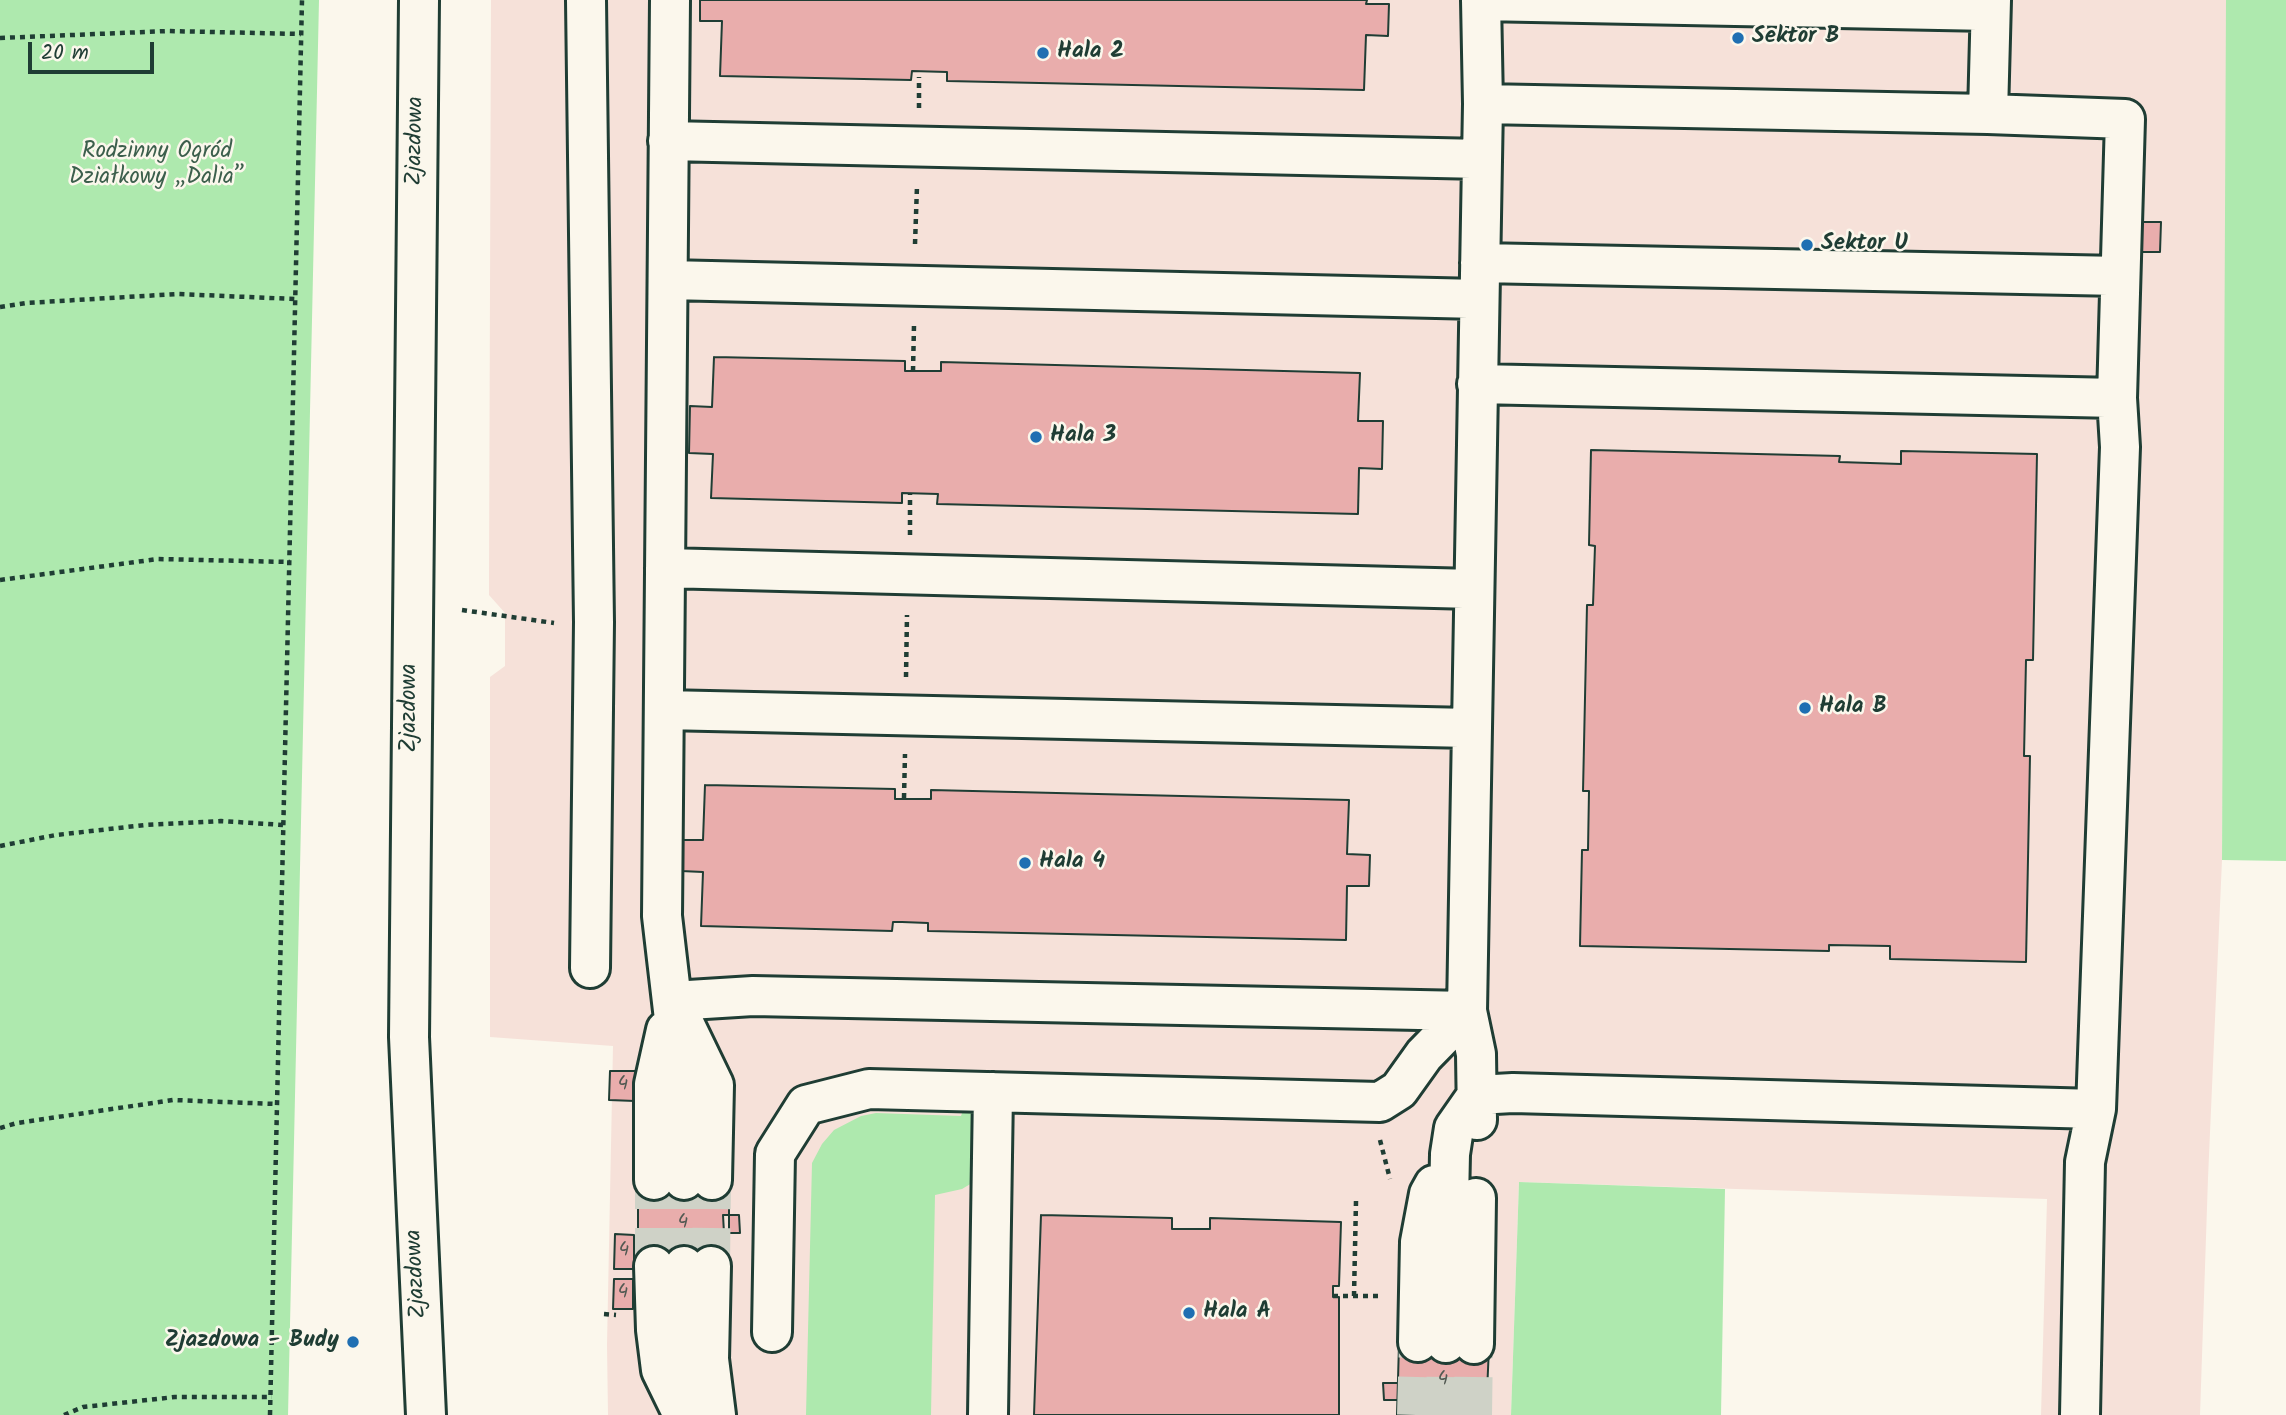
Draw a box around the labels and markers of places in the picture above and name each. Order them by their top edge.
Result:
place label: Sektor B [1752,24,1840,52]
marker: Sektor B [1730,30,1746,46]
place label: Hala 2 [1057,39,1124,67]
marker: Hala 2 [1035,45,1051,61]
place label: Sektor U [1821,231,1908,259]
marker: Sektor U [1799,237,1815,253]
place label: Hala 3 [1050,423,1116,451]
marker: Hala 3 [1028,429,1044,445]
place label: Hala B [1819,694,1887,722]
marker: Hala B [1797,700,1813,716]
place label: Hala 4 [1039,849,1105,877]
marker: Hala 4 [1017,855,1033,871]
place label: Hala A [1203,1299,1271,1327]
marker: Hala A [1181,1305,1197,1321]
place label: Zjazdowa - Budy [165,1328,339,1356]
marker: Zjazdowa - Budy [345,1334,361,1350]

